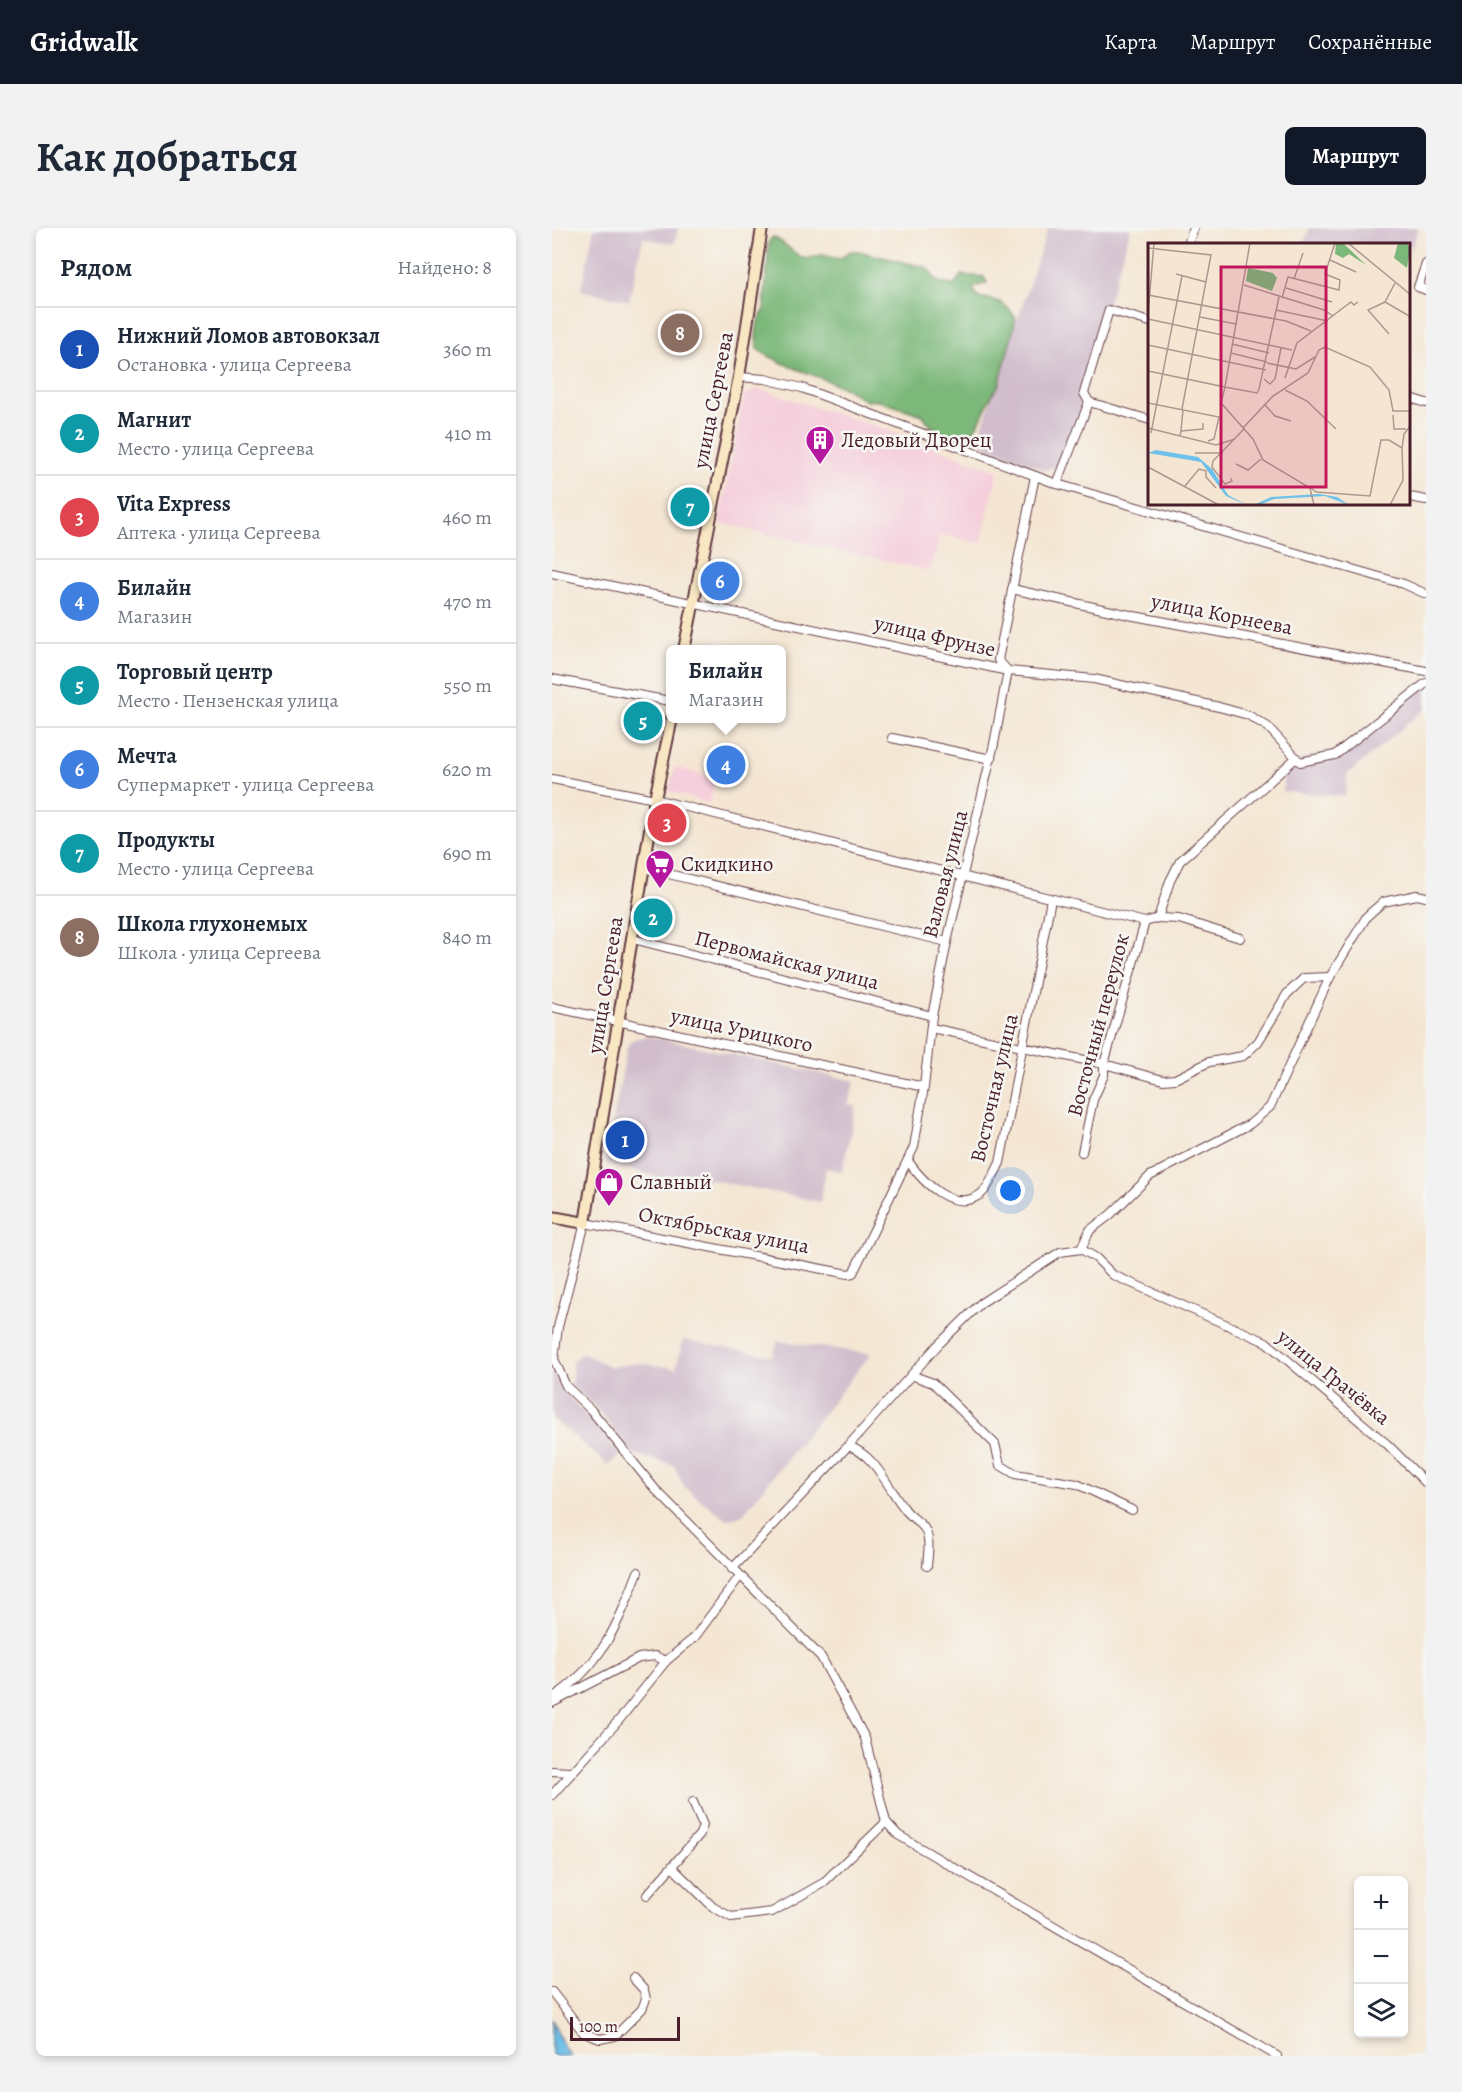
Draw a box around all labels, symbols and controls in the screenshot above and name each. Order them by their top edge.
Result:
text: Gridwalk [30,23,138,61]
text: Карта [1104,28,1157,56]
text: Маршрут [1190,28,1275,56]
text: Сохранённые [1308,28,1432,56]
button: Маршрут [1285,127,1426,185]
text: Как добраться [36,128,298,185]
inset map [1148,243,1411,506]
text: Рядом [60,250,132,285]
text: Найдено: 8 [397,254,492,281]
pin: 8 [660,310,700,356]
text: Нижний Ломов автовокзал [117,321,380,351]
street label: улица Сергеева [686,329,740,472]
text: 1 [76,336,83,363]
text: 360 m [443,336,492,363]
text: Остановка · улица Сергеева [117,351,352,378]
text: Магнит [117,405,191,435]
text: 2 [75,420,84,447]
text: 410 m [445,420,492,447]
building icon: Ледовый Дворец [804,424,836,466]
place label: Ледовый Дворец [841,426,992,454]
text: Место · улица Сергеева [117,435,314,462]
pin: 7 [670,484,710,530]
text: Vita Express [117,489,231,519]
text: 3 [75,504,84,531]
text: 460 m [442,504,492,531]
text: Аптека · улица Сергеева [117,519,321,546]
pin: 6 [700,558,740,604]
text: Билайн [117,573,192,603]
street label: улица Корнеева [1148,586,1295,641]
text: 4 [75,588,84,615]
text: 470 m [443,588,492,615]
text: Магазин [117,603,192,630]
street label: улица Фрунзе [871,608,998,664]
popup [666,645,786,723]
text: Билайн [688,656,763,686]
text: Торговый центр [117,657,273,687]
text: 5 [75,672,84,699]
text: 550 m [444,672,492,699]
text: Магазин [688,686,764,713]
text: Место · Пензенская улица [117,687,339,714]
pin: 5 [624,698,662,744]
text: Мечта [117,741,177,771]
pin: 4 [706,742,746,788]
text: 6 [75,756,84,783]
text: 620 m [442,756,492,783]
text: Супермаркет · улица Сергеева [117,771,374,798]
pin: 3 [648,800,686,846]
street label: Валовая улица [916,807,974,941]
text: Продукты [117,825,215,855]
text: 7 [75,840,84,867]
text: 690 m [442,840,492,867]
supermarket icon: Скидкино [644,848,676,890]
place label: Скидкино [681,850,773,878]
text: Место · улица Сергеева [117,855,314,882]
pin: 2 [634,896,672,940]
text: Школа глухонемых [117,909,308,939]
street label: улица Сергеева [580,914,630,1057]
text: 8 [75,924,84,951]
text: 840 m [442,924,492,951]
street label: Первомайская улица [692,924,882,997]
street label: Восточный переулок [1060,930,1136,1120]
text: Школа · улица Сергеева [117,939,321,966]
street label: улица Урицкого [667,1001,816,1059]
street label: Восточная улица [963,1011,1025,1165]
pin: 1 [606,1118,644,1162]
shop icon: Славный [593,1166,625,1208]
place label: Славный [630,1168,712,1196]
your location [996,1176,1025,1205]
street label: Октябрьская улица [636,1200,812,1260]
street label: улица Грачёвка [1271,1322,1397,1431]
map controls [1354,1876,1408,2038]
button: + [1354,1876,1408,1930]
button: − [1354,1930,1408,1984]
button: layers [1354,1984,1408,2038]
scale bar [570,2014,680,2042]
text: 100 m [579,2016,618,2038]

